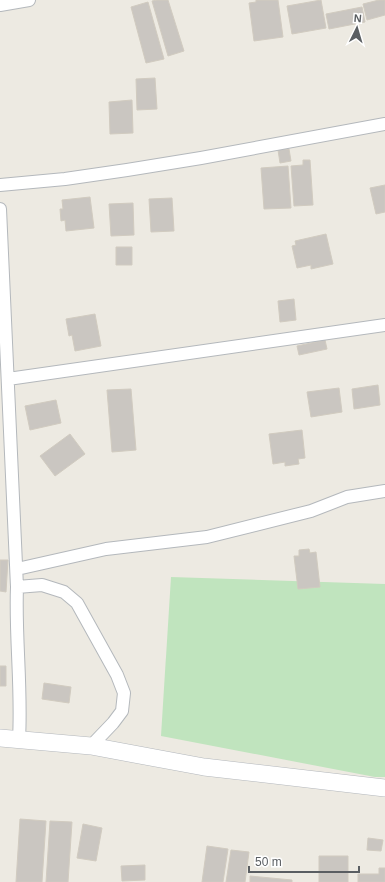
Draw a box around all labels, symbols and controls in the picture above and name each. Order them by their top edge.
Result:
north arrow [337,8,377,48]
text: N [353,12,362,24]
scale bar [249,848,359,874]
text: 50 m [255,855,282,869]

